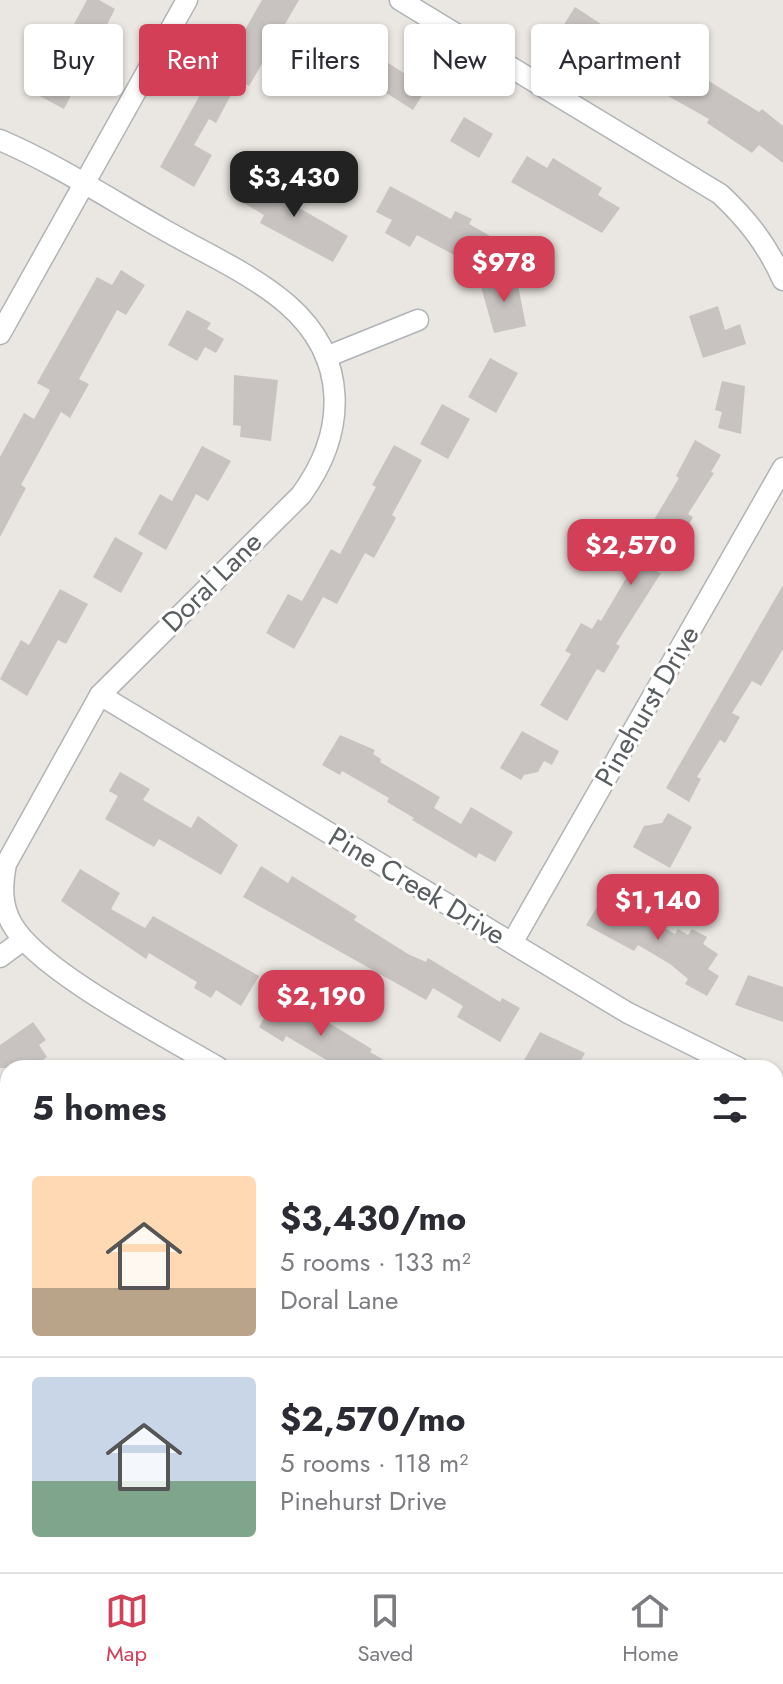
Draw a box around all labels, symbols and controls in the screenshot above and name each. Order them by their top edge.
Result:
chip: Buy [24,24,123,96]
chip: Rent [139,24,246,96]
chip: Filters [262,24,388,96]
chip: New [404,24,515,96]
chip: Apartment [531,24,709,96]
pin: $3,430 [229,151,359,219]
text: $3,430 [248,158,340,196]
pin: $978 [457,236,551,304]
text: $978 [472,243,536,281]
pin: $2,570 [566,519,696,587]
street label: Doral Lane [152,522,272,642]
text: $2,570 [585,526,677,564]
street label: Pinehurst Drive [584,618,710,794]
street label: Pine Creek Drive [321,817,513,955]
pin: $1,140 [593,874,723,942]
text: $1,140 [615,881,701,919]
pin: $2,190 [256,970,386,1038]
text: $2,190 [276,977,366,1015]
text: 5 homes [32,1084,166,1133]
icon: filters [708,1086,752,1130]
text: $3,430/mo [280,1194,466,1243]
icon: home [96,1208,192,1304]
text: 5 rooms · 133 m² [280,1243,471,1281]
text: Doral Lane [280,1281,398,1319]
text: $2,570/mo [280,1395,466,1444]
icon: home [96,1409,192,1505]
text: 5 rooms · 118 m² [280,1444,468,1482]
text: Pinehurst Drive [280,1482,447,1520]
tab: Map [105,1589,149,1669]
tab: Saved [358,1589,413,1669]
tab: Home [622,1589,678,1669]

